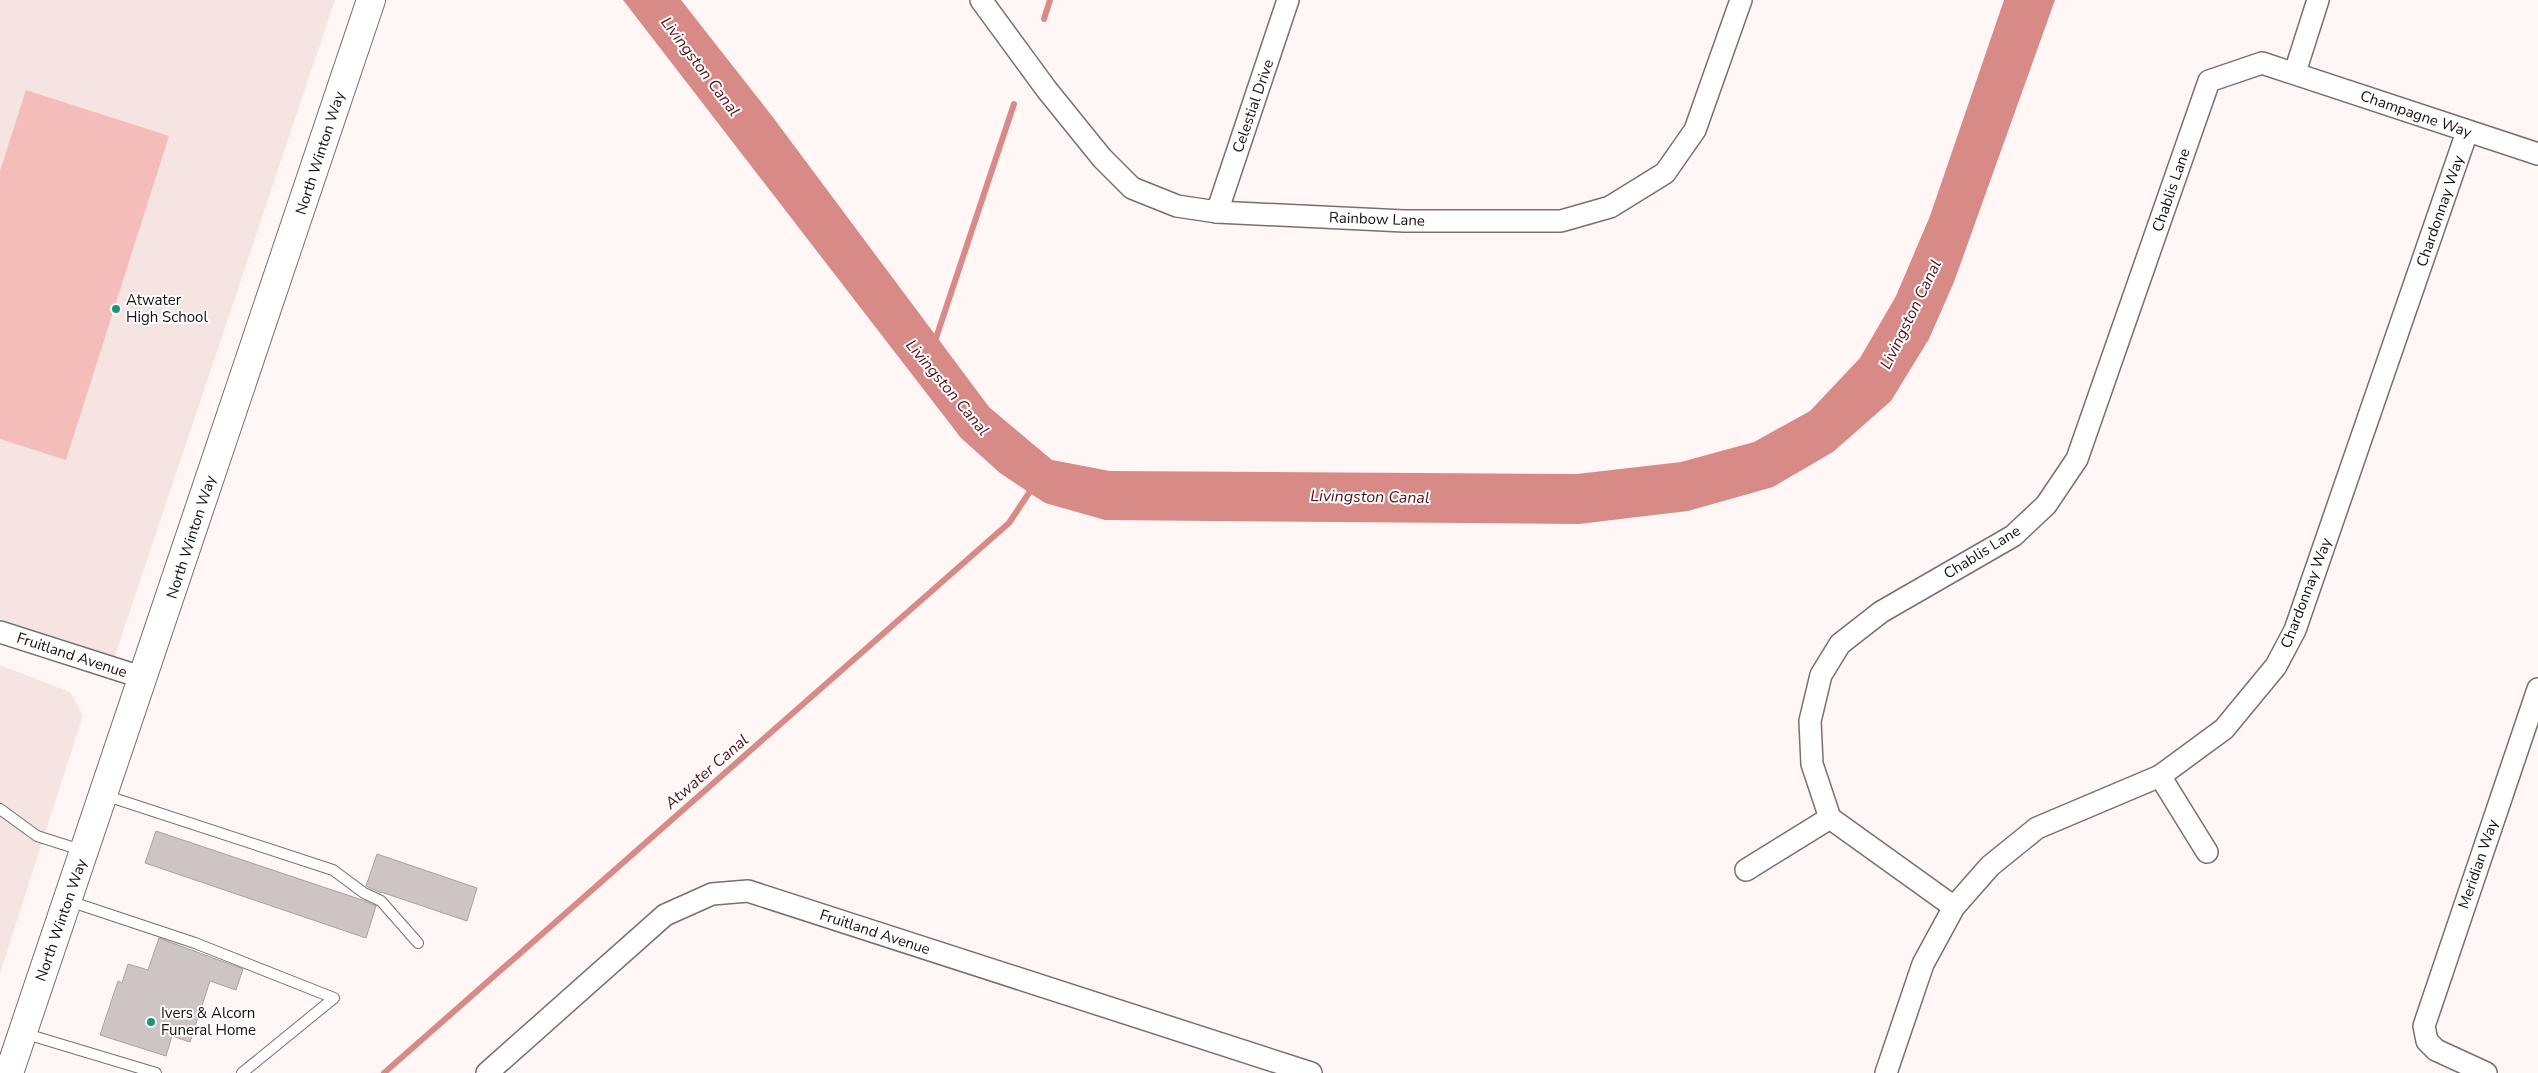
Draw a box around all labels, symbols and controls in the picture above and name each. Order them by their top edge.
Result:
water label: Livingston Canal [656,12,745,121]
street label: Celestial Drive [1228,57,1278,155]
street label: Champagne Way [2358,86,2475,143]
street label: North Winton Way [291,89,349,217]
street label: Chablis Lane [2147,146,2195,234]
street label: Chardonnay Way [2412,152,2469,269]
street label: Rainbow Lane [1329,207,1425,231]
water label: Livingston Canal [1875,256,1947,373]
place label: Atwater High School [126,290,208,327]
marker: Atwater High School [110,303,122,315]
water label: Livingston Canal [900,335,994,441]
street label: North Winton Way [162,473,220,601]
water label: Livingston Canal [1310,485,1430,509]
street label: Chablis Lane [1940,520,2024,584]
street label: Chardonnay Way [2276,535,2336,651]
street label: Fruitland Avenue [14,628,130,682]
water label: Atwater Canal [659,729,753,815]
street label: Meridian Way [2453,816,2503,911]
street label: North Winton Way [31,856,91,984]
street label: Fruitland Avenue [817,905,933,959]
place label: Ivers & Alcorn Funeral Home [161,1003,256,1040]
marker: Ivers & Alcorn Funeral Home [145,1016,157,1028]

